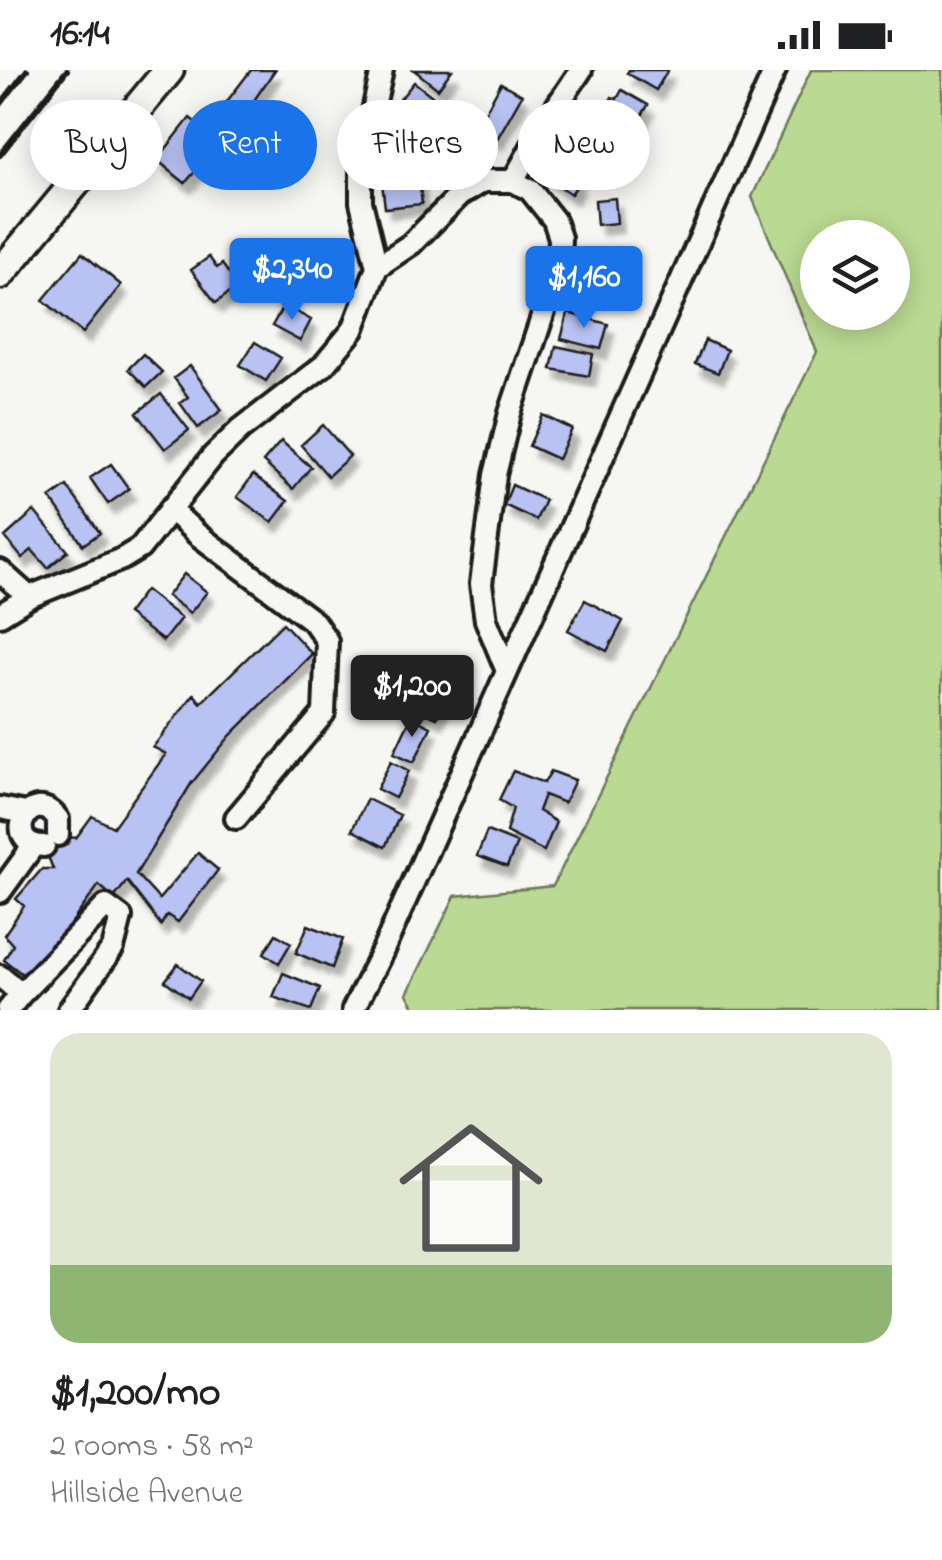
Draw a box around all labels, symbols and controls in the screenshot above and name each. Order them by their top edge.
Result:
text: 16:14 [50,7,110,63]
chip: Buy [30,100,163,190]
chip: Rent [183,100,317,190]
chip: Filters [337,100,498,190]
chip: New [518,100,650,190]
map controls [800,220,910,330]
button: layers [800,220,910,330]
pin: $2,340 [211,238,373,323]
pin: $1,160 [503,246,665,331]
text: $2,340 [252,247,333,294]
text: $1,160 [547,255,621,302]
pin: $1,200 [331,655,493,740]
text: $1,200 [373,664,451,711]
icon: home [381,1098,561,1278]
text: $1,200/mo [50,1363,221,1424]
text: 2 rooms · 58 m² [50,1424,254,1471]
text: Hillside Avenue [50,1471,243,1518]

